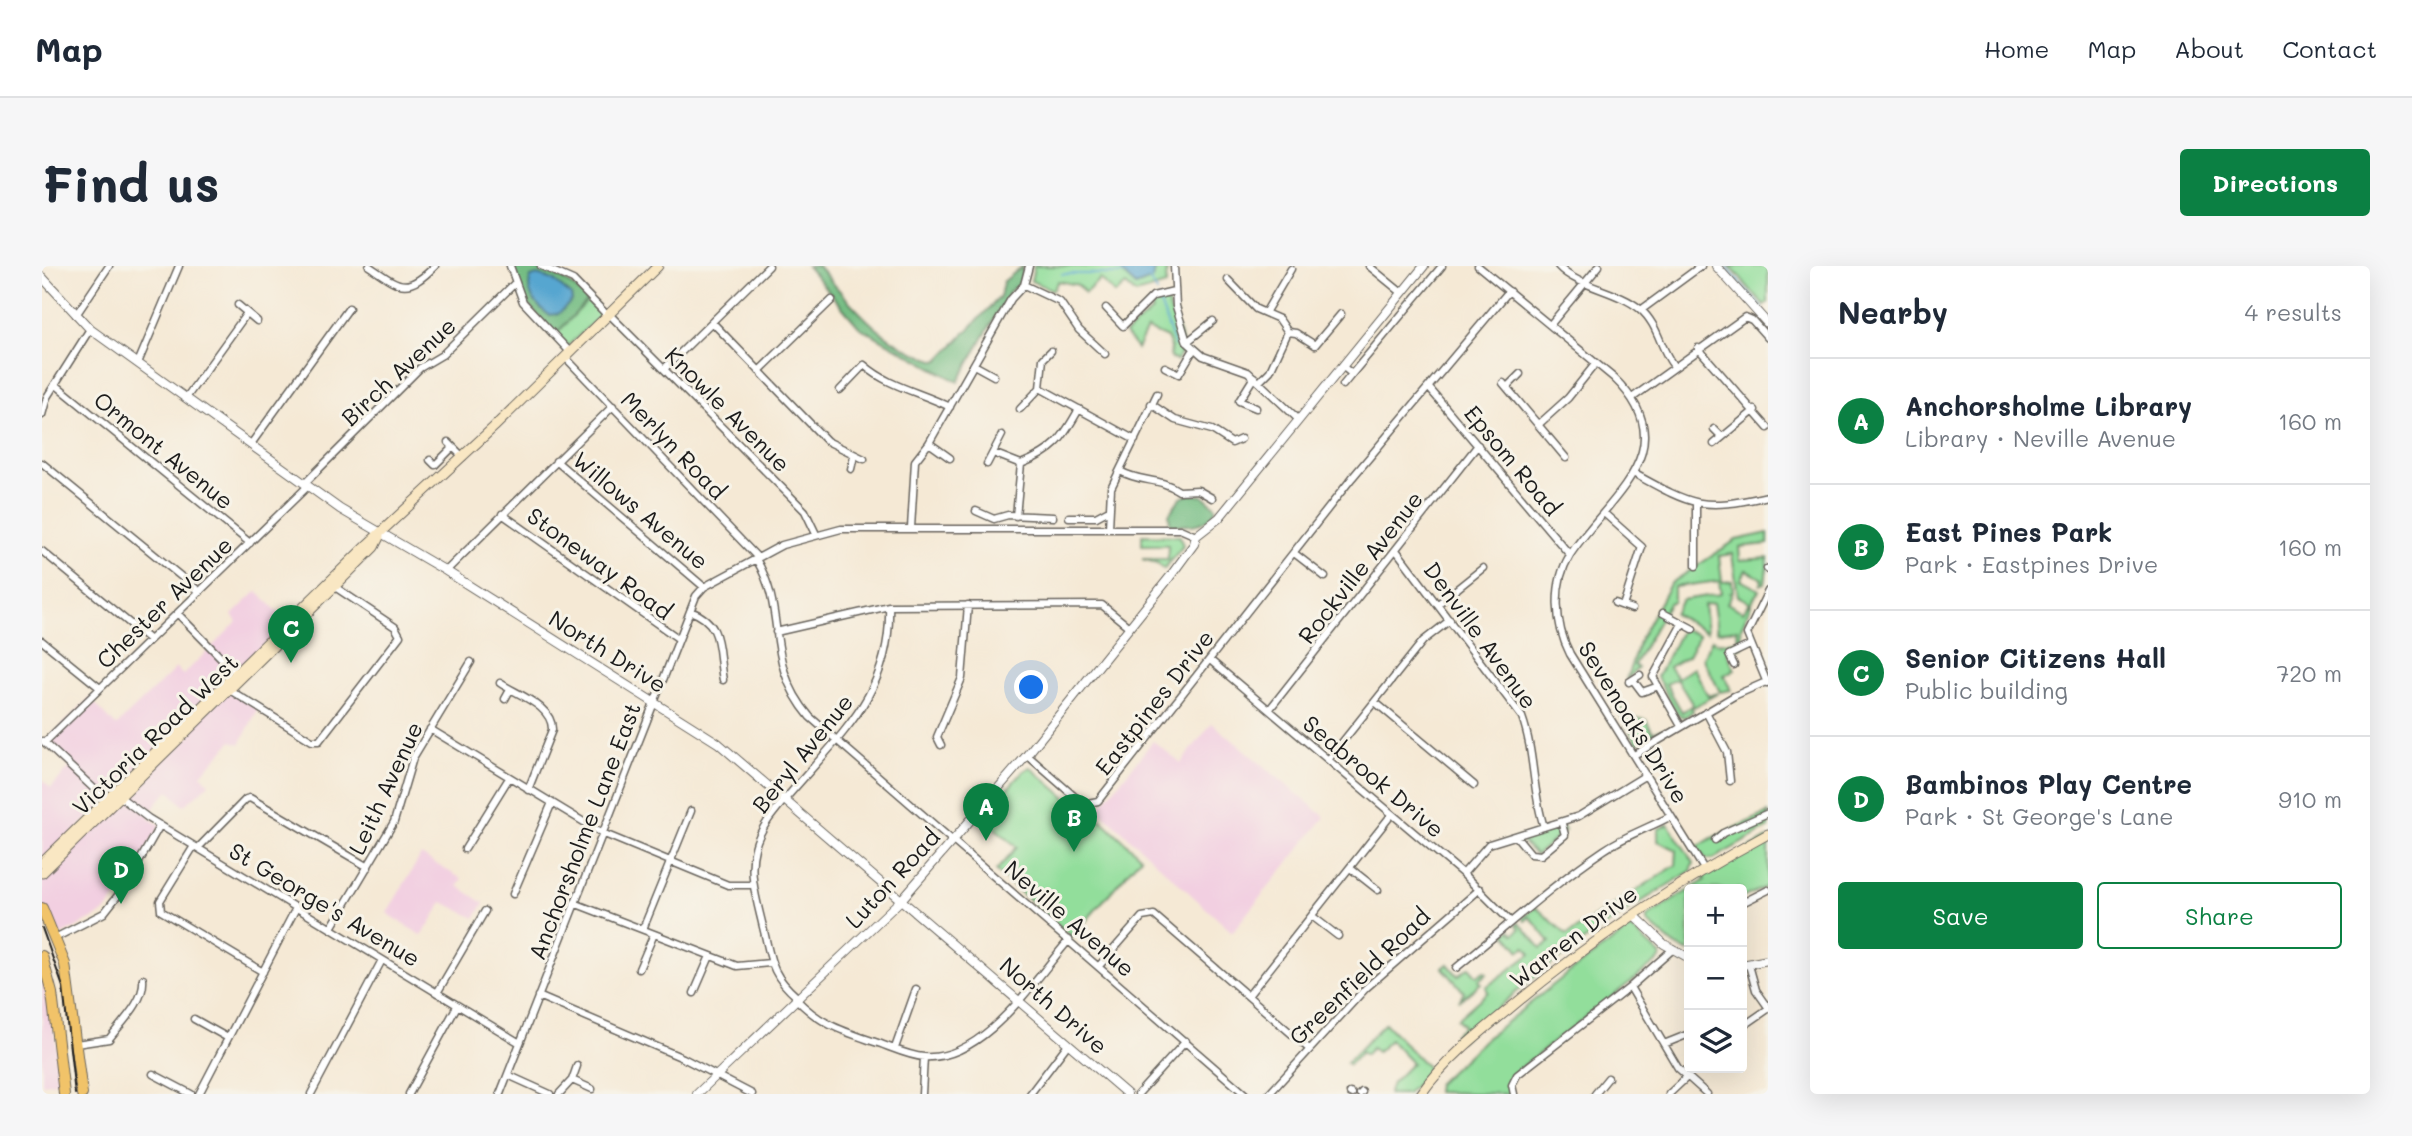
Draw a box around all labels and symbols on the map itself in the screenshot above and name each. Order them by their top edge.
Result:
street label: Birch Avenue [334,310,462,432]
street label: Knowle Avenue [659,340,797,478]
street label: Ormont Avenue [88,384,240,516]
street label: Merlyn Road [615,384,733,506]
street label: Epsom Road [1458,399,1568,521]
street label: Willows Avenue [567,444,715,576]
street label: Rockville Avenue [1291,484,1429,650]
street label: Stoneway Road [521,500,679,626]
street label: Chester Avenue [90,530,238,674]
street label: Denville Avenue [1418,556,1544,714]
street label: North Drive [543,603,673,699]
pin: C [268,605,314,663]
street label: Eastpines Drive [1088,623,1220,781]
street label: Sevenoaks Drive [1572,635,1696,809]
street label: Victoria Road West [66,647,244,821]
your location [1014,670,1048,704]
street label: Beryl Avenue [745,687,859,819]
street label: Anchorsholme Lane East [521,698,647,964]
street label: Seabrook Drive [1297,708,1451,844]
street label: Leith Avenue [341,717,429,859]
pin: A [963,783,1009,841]
pin: B [1051,794,1097,852]
street label: Luton Road [838,822,946,934]
street label: St George's Avenue [224,835,426,973]
pin: D [98,846,144,904]
street label: Neville Avenue [999,853,1141,983]
street label: Warren Drive [1503,878,1643,994]
street label: Greenfield Road [1282,901,1436,1051]
street label: North Drive [994,950,1114,1060]

